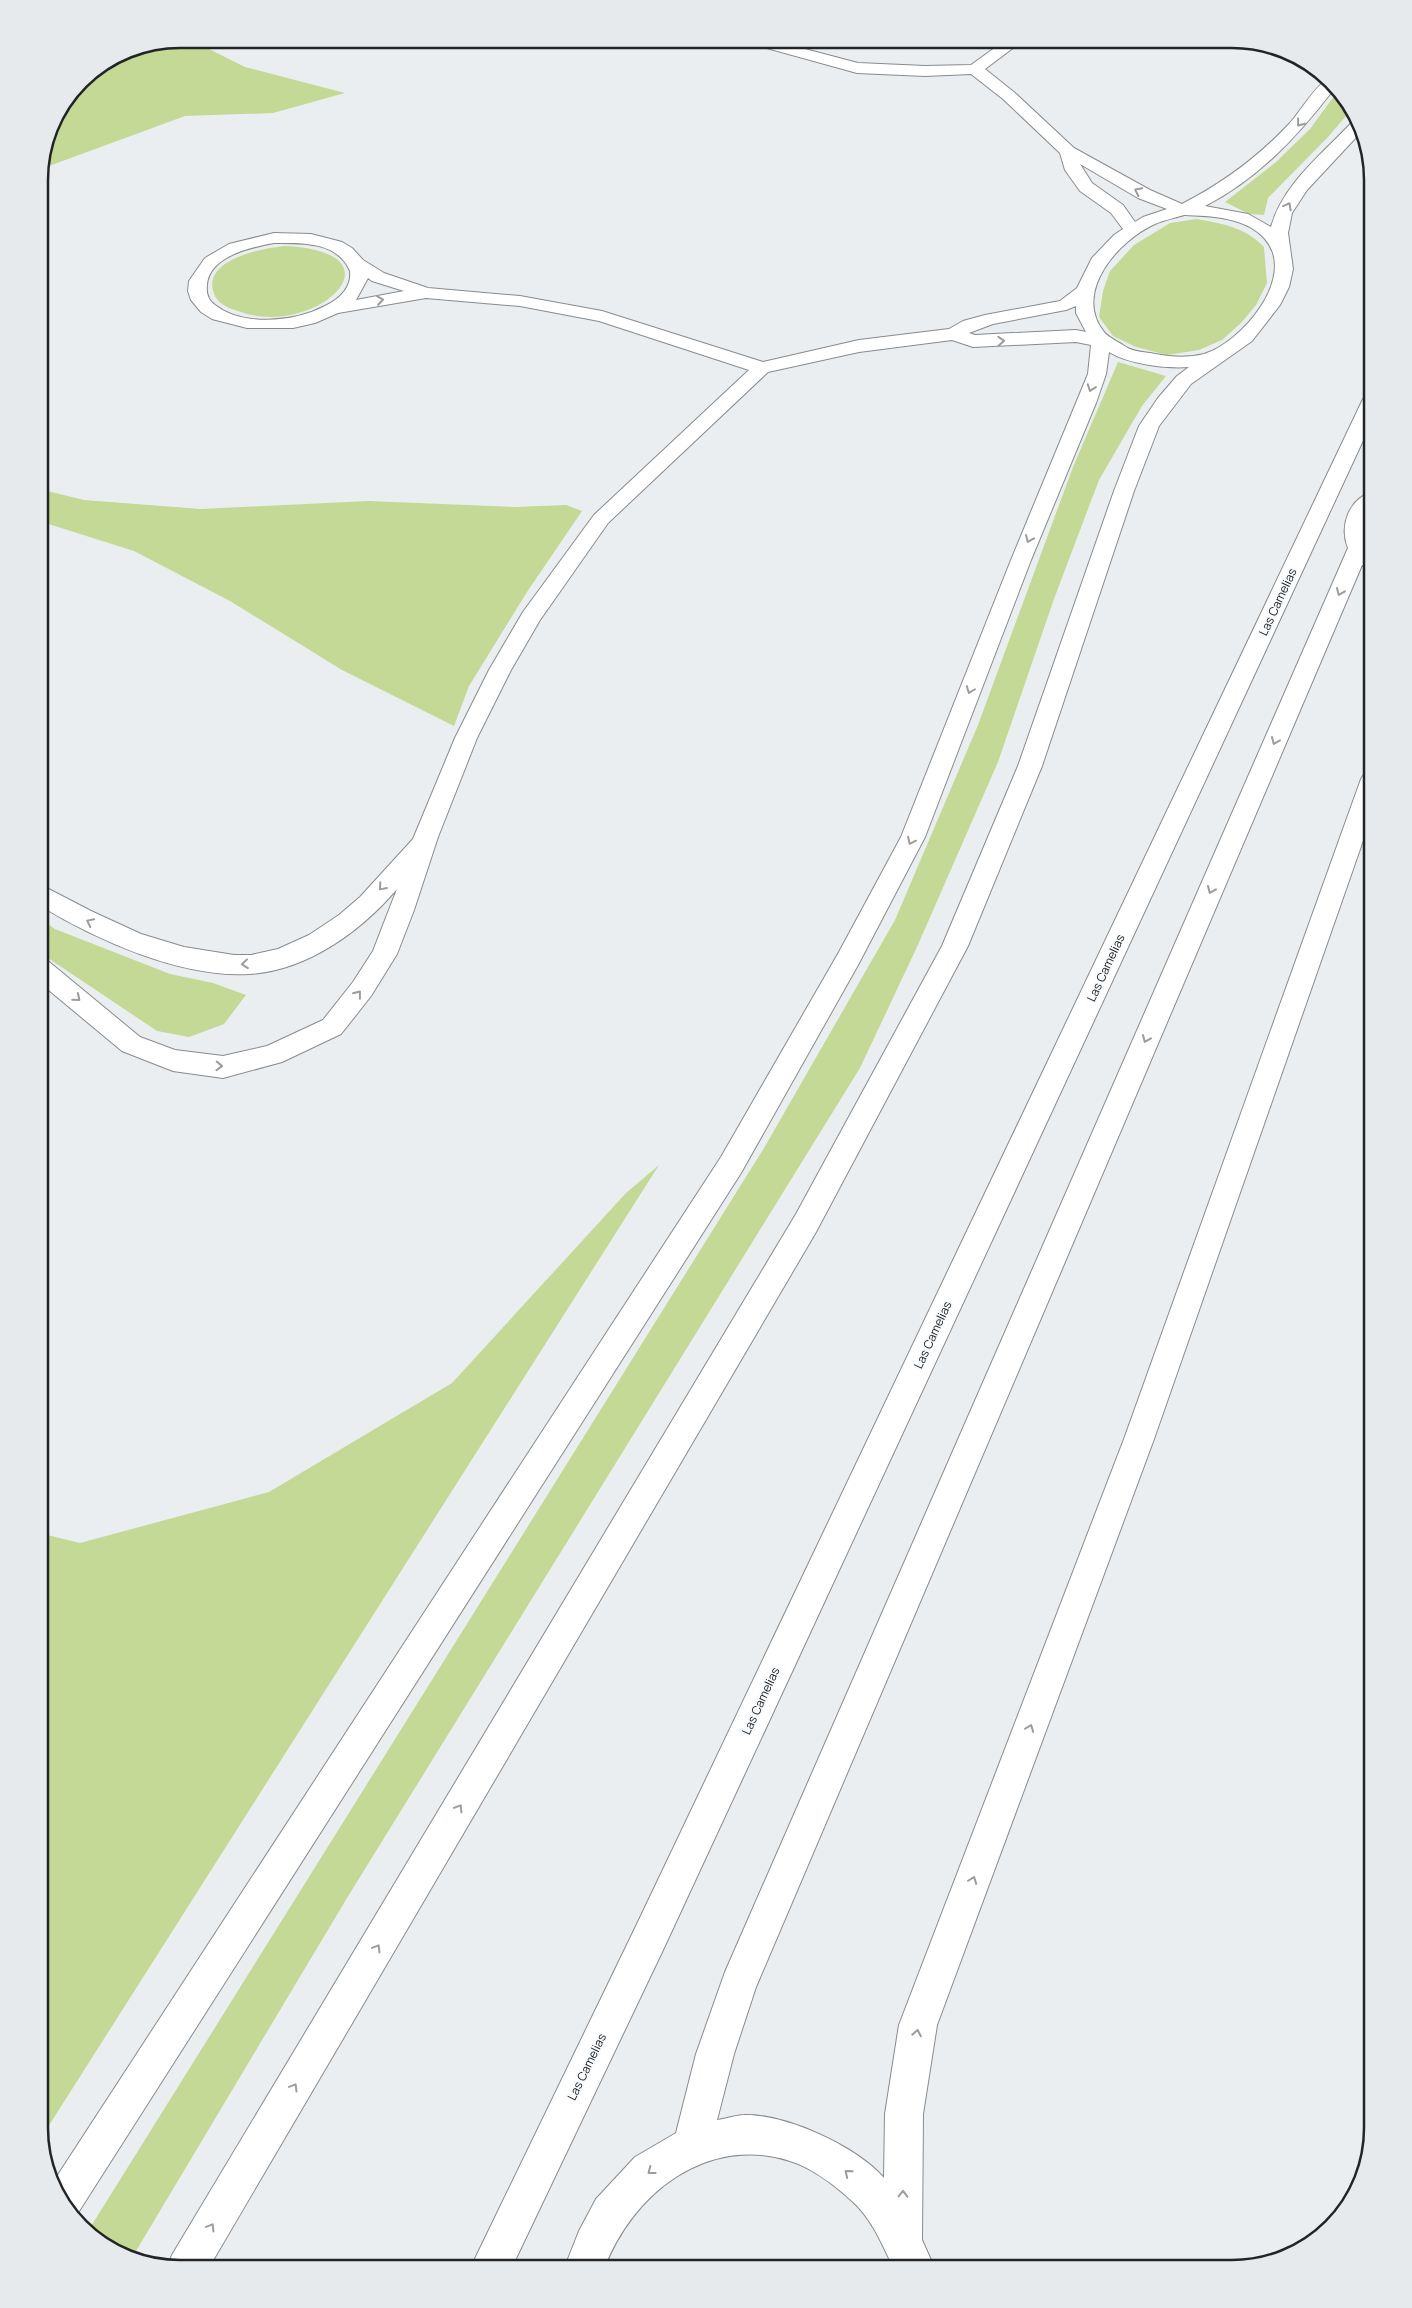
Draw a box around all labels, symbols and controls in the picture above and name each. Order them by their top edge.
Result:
one-way arrow [1296,117,1305,126]
one-way arrow [1135,187,1144,197]
one-way arrow [1282,203,1292,212]
one-way arrow [376,295,384,306]
one-way arrow [998,335,1006,346]
one-way arrow [1087,384,1097,392]
one-way arrow [1025,534,1036,543]
street label: Las Camelias [1255,565,1301,638]
one-way arrow [1335,587,1346,596]
one-way arrow [966,685,976,694]
one-way arrow [1271,736,1282,745]
one-way arrow [906,836,917,845]
one-way arrow [379,881,388,890]
one-way arrow [1206,885,1217,894]
one-way arrow [86,918,95,928]
street label: Las Camelias [1083,931,1129,1004]
one-way arrow [241,958,249,969]
one-way arrow [352,990,361,999]
one-way arrow [71,993,80,1001]
one-way arrow [1142,1034,1153,1043]
one-way arrow [216,1061,224,1071]
street label: Las Camelias [910,1298,956,1371]
street label: Las Camelias [738,1664,784,1737]
one-way arrow [1024,1724,1034,1733]
one-way arrow [453,1804,463,1813]
one-way arrow [967,1876,977,1885]
one-way arrow [370,1944,380,1953]
one-way arrow [912,2028,922,2037]
street label: Las Camelias [563,2030,610,2103]
one-way arrow [287,2084,297,2093]
one-way arrow [647,2165,657,2174]
one-way arrow [845,2171,854,2179]
one-way arrow [898,2190,908,2198]
one-way arrow [204,2224,214,2233]

